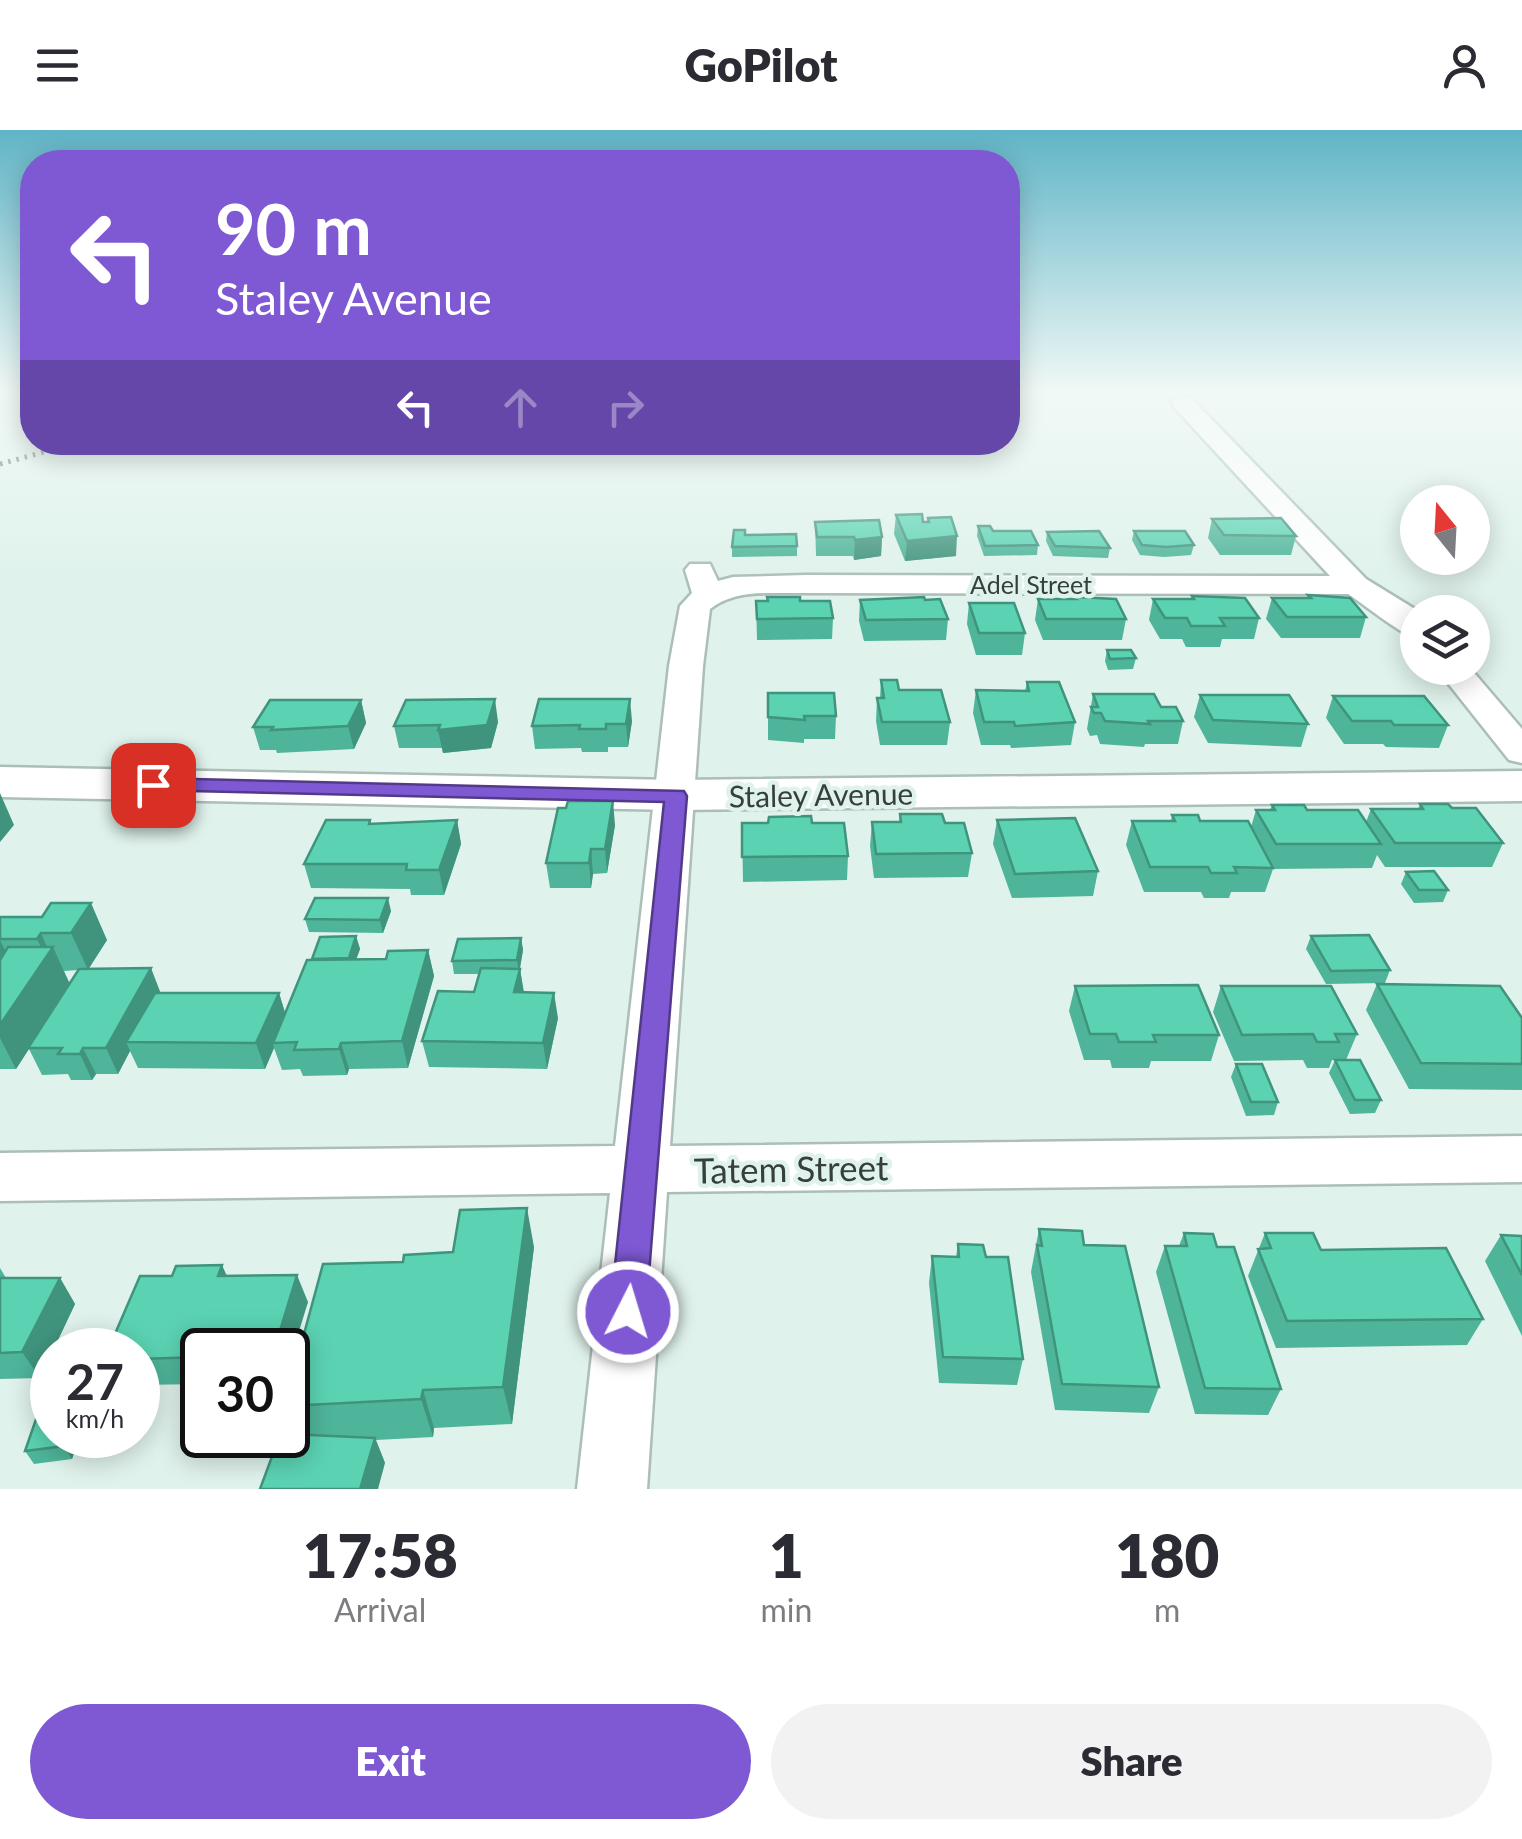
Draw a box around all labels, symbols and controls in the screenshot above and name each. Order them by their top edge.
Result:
icon: menu [30,38,85,93]
text: GoPilot [685,38,837,92]
icon: person [1437,38,1492,93]
text: 90 m [215,186,372,270]
icon: left [50,190,180,320]
text: Staley Avenue [215,271,492,325]
icon: left [388,380,443,435]
icon: ahead [493,380,548,435]
icon: right [598,380,653,435]
north arrow [1400,485,1490,575]
map controls [1400,485,1490,685]
street label: Adel Street [970,569,1092,599]
button: layers [1400,595,1490,685]
pin [111,743,196,828]
icon: arrive [126,758,181,813]
street label: Staley Avenue [728,774,914,814]
street label: Tatem Street [693,1145,889,1191]
position arrow [576,1260,680,1364]
speed limit sign: 30 [180,1328,310,1458]
text: 27 [66,1351,124,1411]
text: km/h [66,1403,124,1433]
text: 17:58 [303,1519,458,1591]
text: 1 [769,1519,804,1591]
text: 180 [1115,1519,1219,1591]
text: Arrival [334,1590,426,1629]
text: min [760,1590,812,1629]
text: m [1154,1590,1180,1629]
button: Exit [30,1704,751,1819]
button: Share [771,1704,1492,1819]

